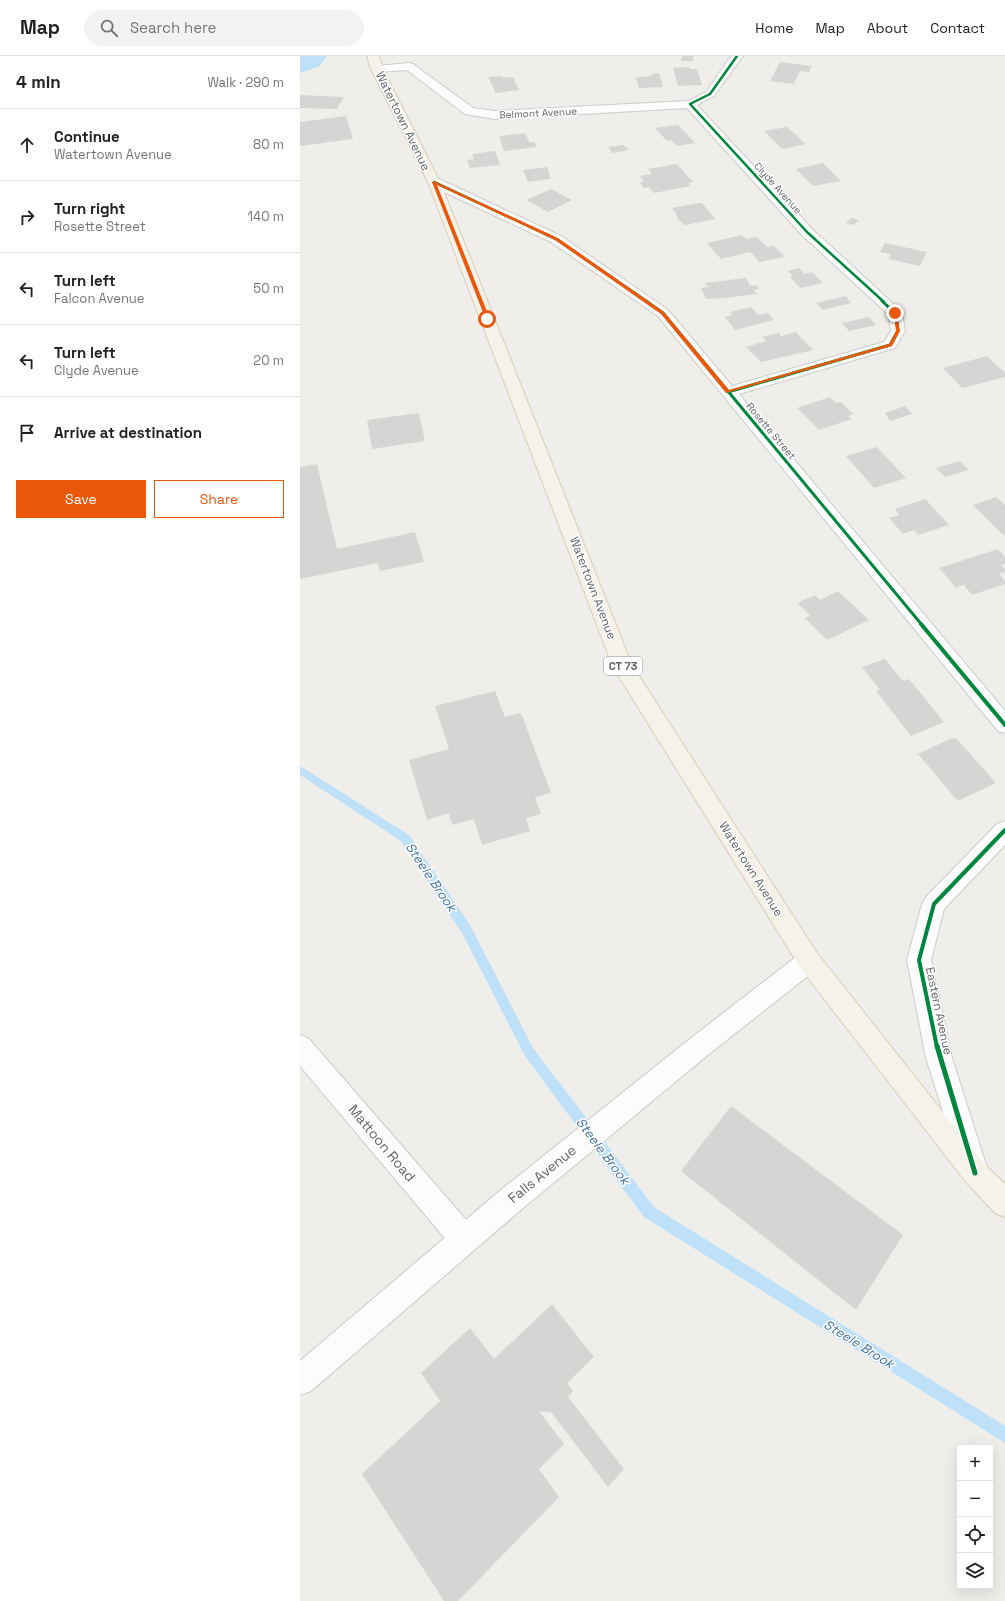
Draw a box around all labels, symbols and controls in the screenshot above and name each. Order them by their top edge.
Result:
search box [84,10,364,46]
text: Map [20,15,60,40]
icon: search [98,17,120,39]
text: Search here [130,18,216,37]
text: Home [755,19,793,37]
text: Map [815,19,845,37]
text: About [867,19,908,37]
text: Contact [930,19,985,37]
street label: Watertown Avenue [372,69,434,173]
text: 4 min [16,71,61,93]
text: Walk · 290 m [207,74,284,91]
street label: Belmont Avenue [499,104,577,122]
text: Continue [54,127,120,146]
icon: ahead [16,134,38,156]
text: 80 m [253,136,284,153]
text: Watertown Avenue [54,146,172,163]
street label: Clyde Avenue [751,159,805,217]
text: Turn right [54,199,125,218]
icon: right [16,206,38,228]
text: 140 m [248,208,284,225]
text: Rosette Street [54,218,146,235]
text: Turn left [54,271,116,290]
icon: left [16,278,38,300]
text: 50 m [253,280,284,297]
text: Falcon Avenue [54,290,144,307]
route end [886,304,904,322]
route start [478,310,496,328]
text: Turn left [54,343,116,362]
icon: left [16,350,38,372]
text: 20 m [253,352,284,369]
text: Clyde Avenue [54,362,139,379]
street label: Rosette Street [743,400,799,462]
icon: arrive [16,422,38,444]
text: Arrive at destination [54,423,202,442]
button: Save [16,480,146,518]
button: Share [154,480,284,518]
street label: Watertown Avenue [566,534,620,642]
road number: CT 73 [604,657,642,675]
street label: Watertown Avenue [715,819,787,919]
water label: Steele Brook [402,839,461,916]
street label: Eastern Avenue [922,966,956,1056]
street label: Mattoon Road [345,1101,419,1185]
water label: Steele Brook [572,1114,635,1190]
street label: Falls Avenue [504,1141,580,1207]
water label: Steele Brook [821,1316,899,1373]
map controls [957,1445,993,1589]
button: + [957,1445,993,1481]
button: − [957,1481,993,1517]
button: locate [957,1517,993,1553]
button: layers [957,1553,993,1589]

